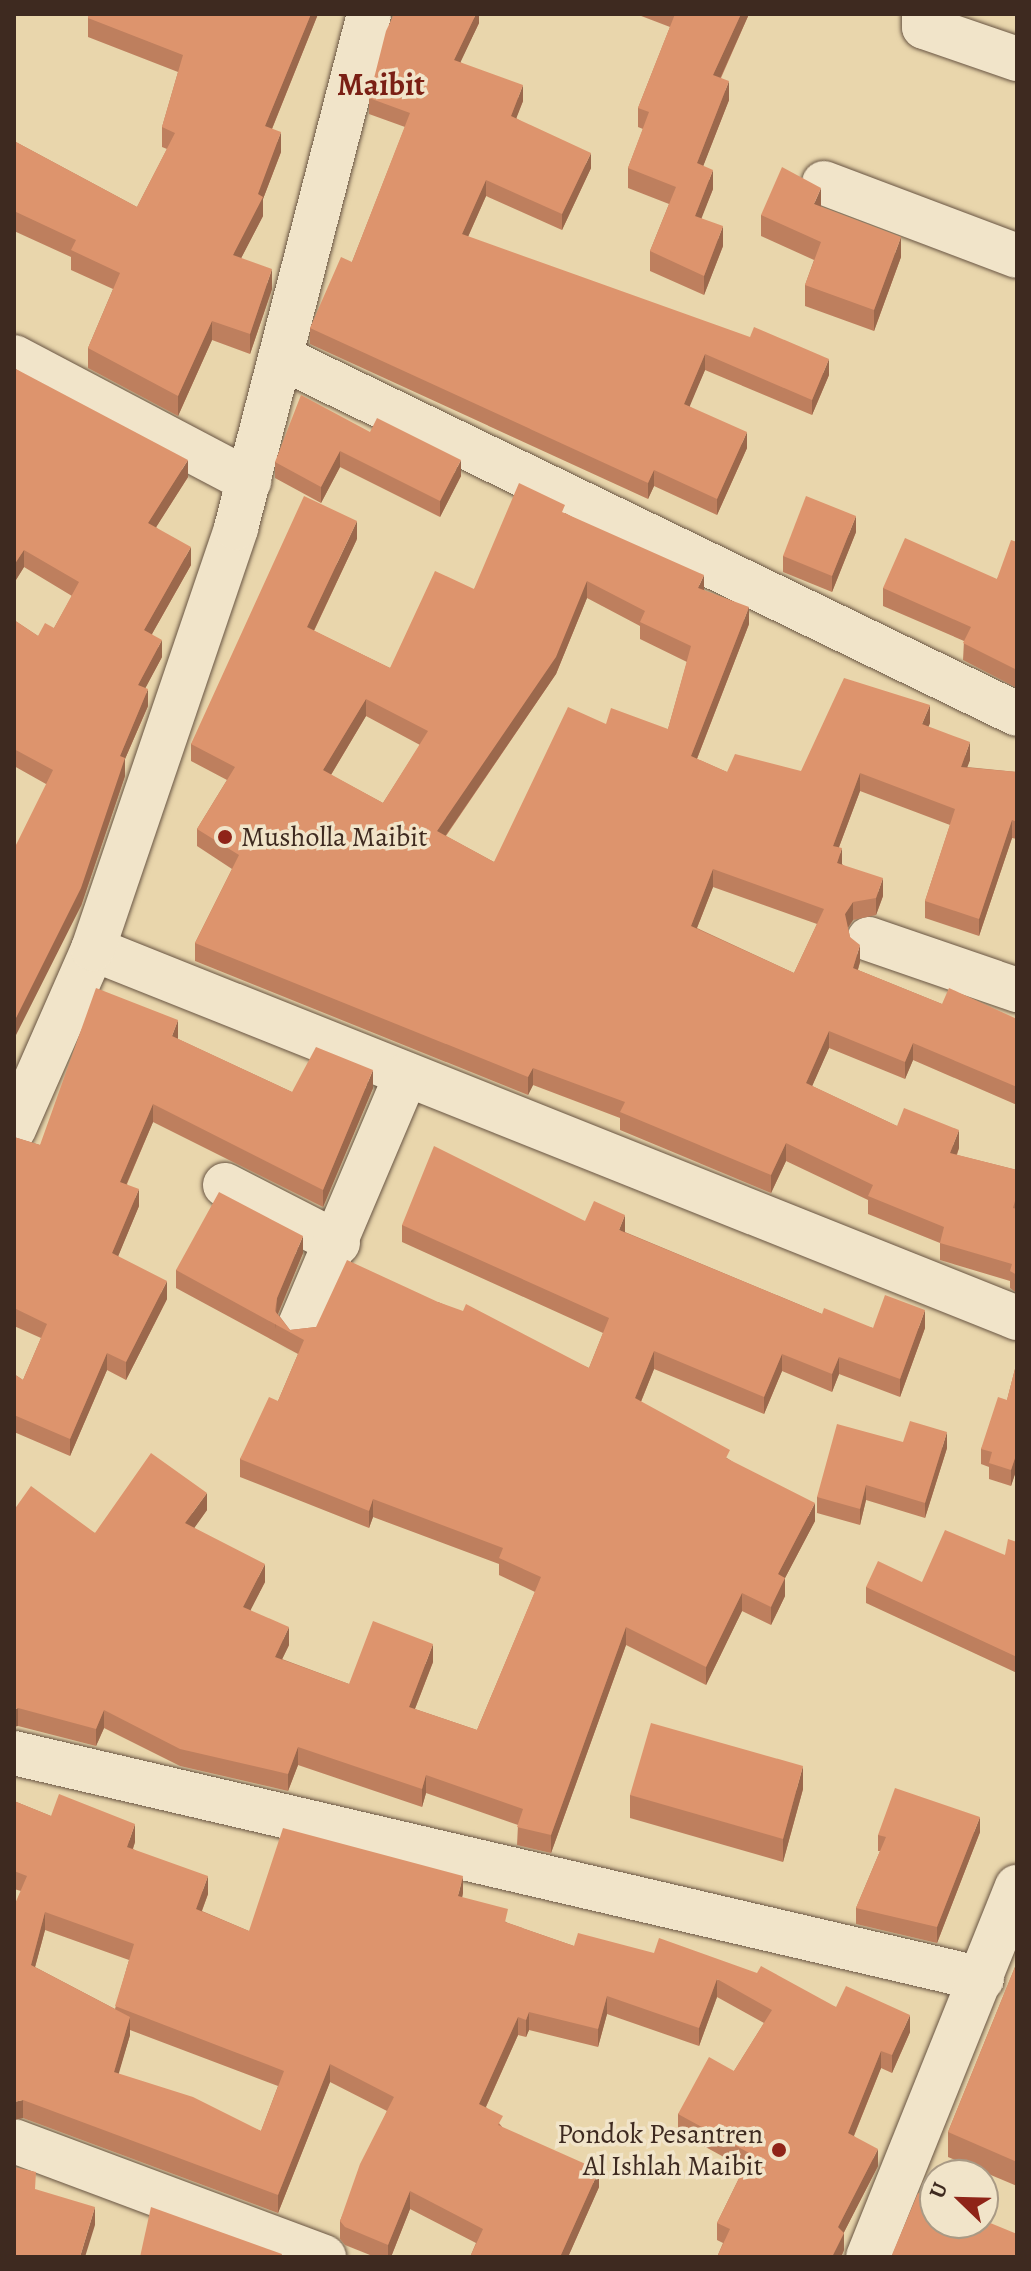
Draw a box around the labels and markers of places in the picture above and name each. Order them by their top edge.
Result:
place label: Musholla Maibit [241,820,427,854]
marker: Musholla Maibit [216,828,234,846]
place label: Pondok Pesantren Al Ishlah Maibit [557,2117,763,2183]
marker: Pondok Pesantren Al Ishlah Maibit [770,2141,788,2159]

